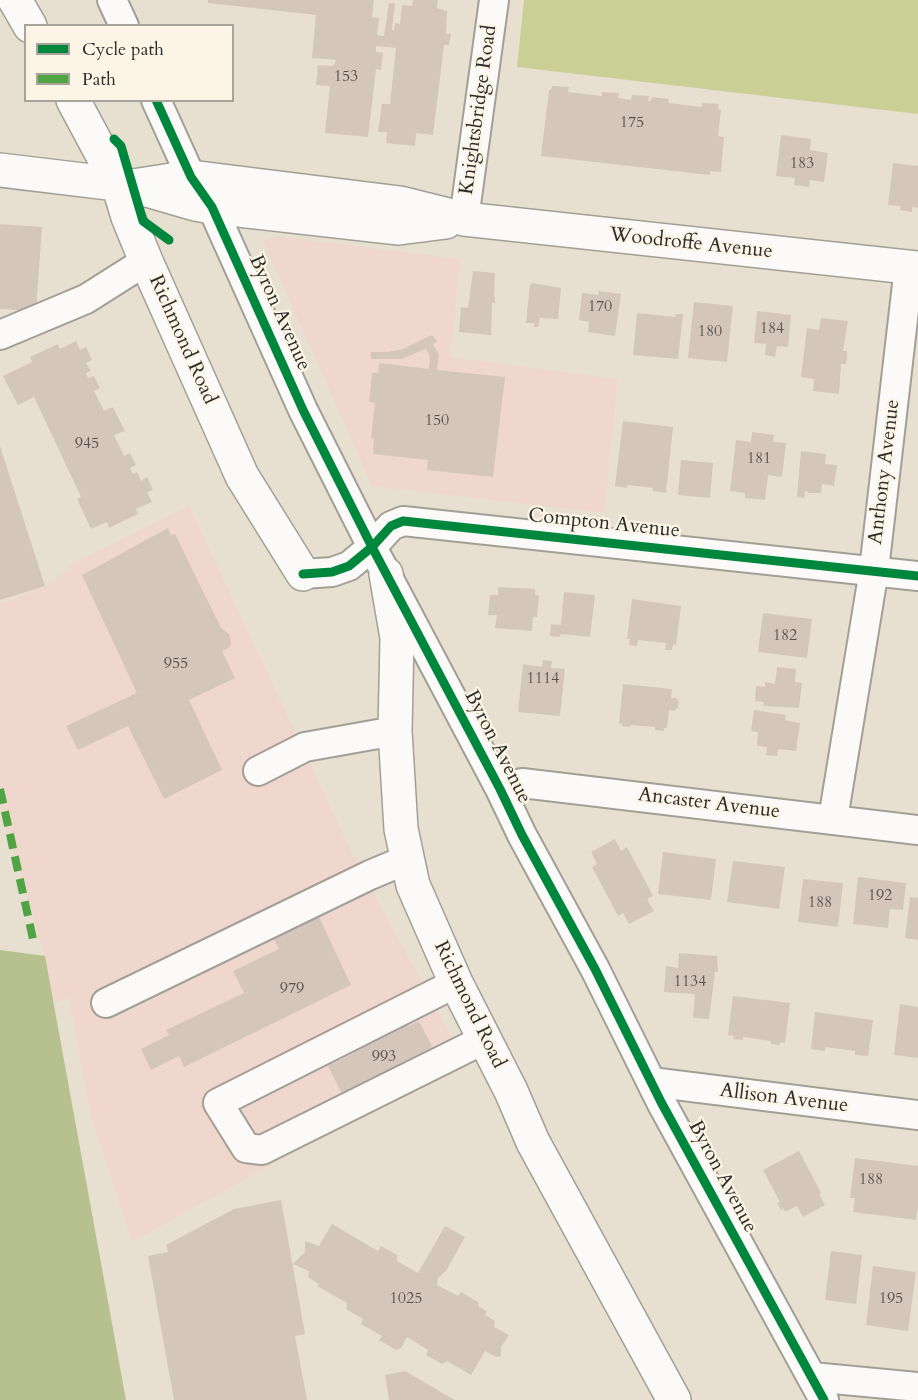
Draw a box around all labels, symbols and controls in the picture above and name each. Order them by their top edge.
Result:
legend [24,24,234,102]
street label: Knightsbridge Road [455,24,503,196]
text: Cycle path [82,37,164,62]
text: Path [82,67,116,92]
house number: 153 [334,67,358,87]
house number: 175 [620,113,644,133]
house number: 183 [790,154,814,174]
street label: Woodroffe Avenue [608,224,774,264]
street label: Byron Avenue [243,252,315,374]
street label: Richmond Road [143,272,221,408]
house number: 170 [588,297,612,317]
house number: 184 [760,319,784,339]
house number: 180 [698,322,722,342]
street label: Anthony Avenue [864,398,906,546]
house number: 150 [425,411,449,431]
house number: 945 [75,434,99,454]
house number: 181 [747,449,771,469]
street label: Compton Avenue [527,504,681,544]
house number: 182 [773,626,797,646]
house number: 955 [164,654,188,674]
house number: 1114 [527,669,559,689]
street label: Byron Avenue [458,686,536,808]
street label: Ancaster Avenue [637,783,781,825]
house number: 192 [868,886,892,906]
house number: 188 [808,893,832,913]
street label: Richmond Road [428,937,510,1073]
house number: 1134 [674,972,706,992]
house number: 979 [280,979,304,999]
house number: 993 [372,1047,396,1067]
street label: Allison Avenue [718,1079,850,1119]
street label: Byron Avenue [682,1117,762,1237]
house number: 188 [859,1170,883,1190]
house number: 1025 [390,1289,422,1309]
house number: 195 [879,1289,903,1309]

